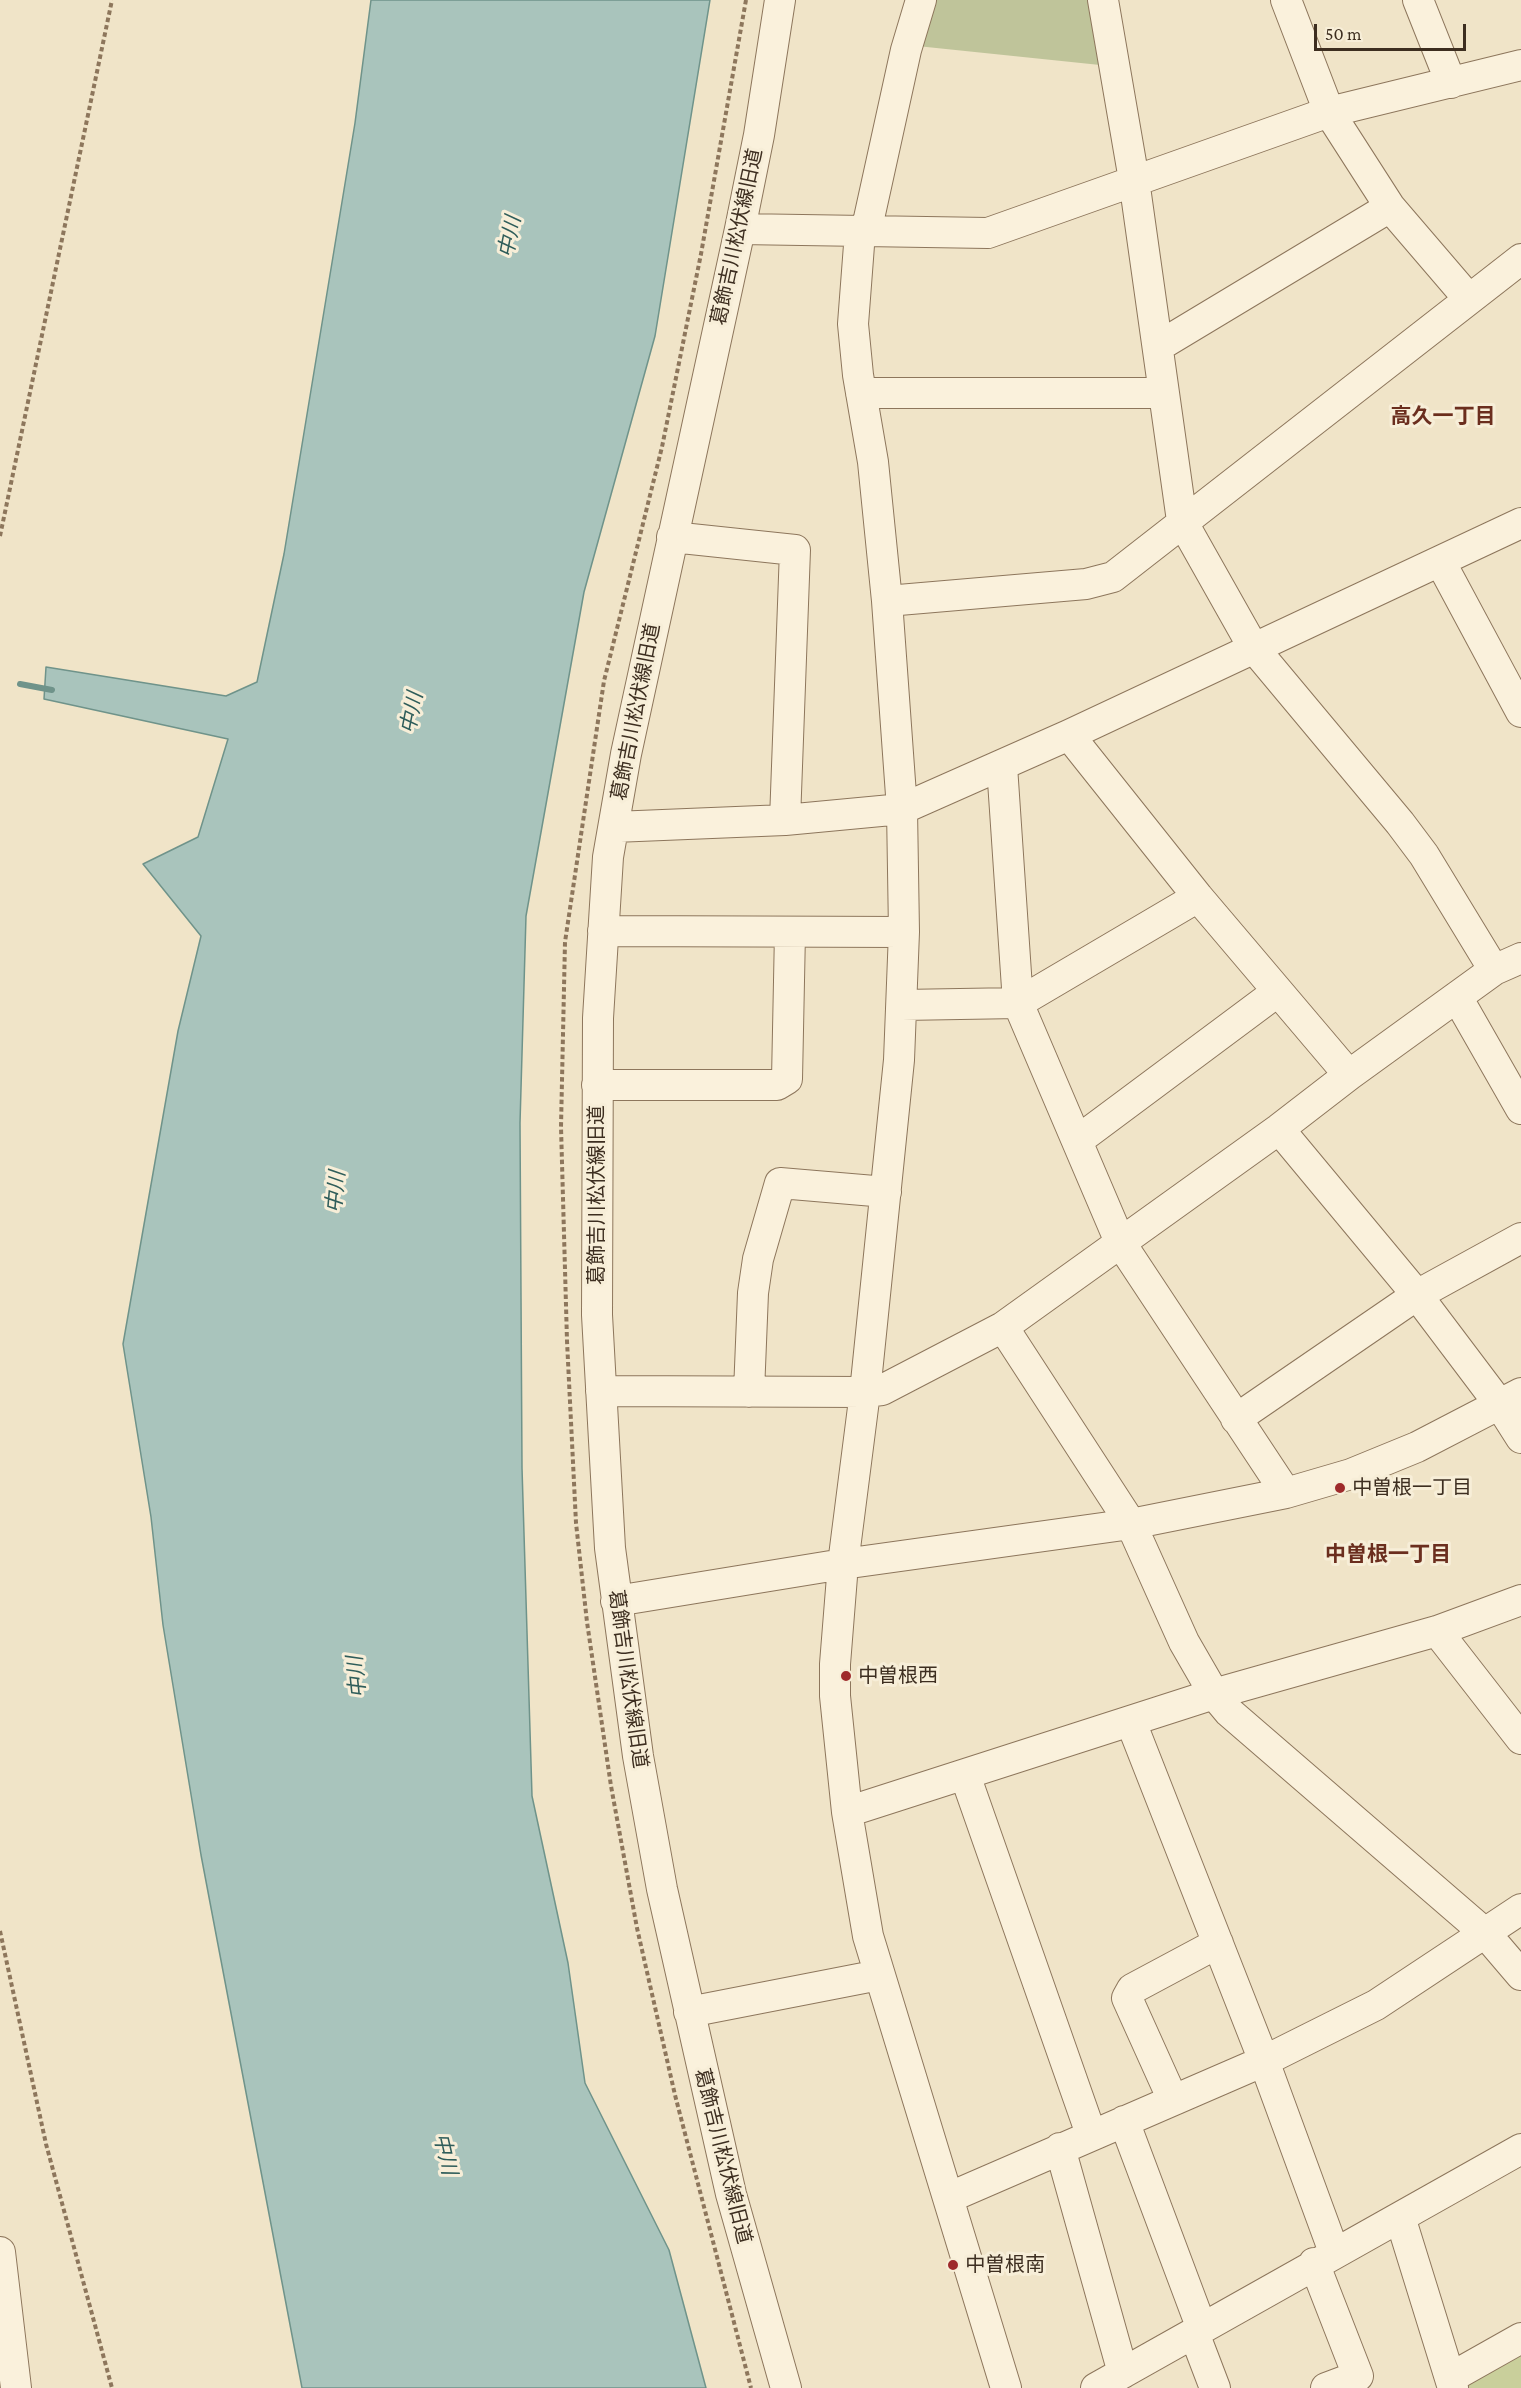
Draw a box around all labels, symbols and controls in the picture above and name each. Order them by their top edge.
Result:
scale bar [1317,12,1468,50]
text: 50 m [1325,24,1362,44]
street label: 葛飾吉川松伏線旧道 [707,146,767,328]
water label: 中川 [494,214,526,260]
district label: 高久一丁目 [1391,404,1495,430]
street label: 葛飾吉川松伏線旧道 [607,621,665,803]
water label: 中川 [396,690,428,736]
street label: 葛飾吉川松伏線旧道 [585,1105,609,1285]
water label: 中川 [322,1170,350,1214]
place label: 中曽根一丁目 [1352,1476,1472,1500]
marker: 中曽根一丁目 [1333,1481,1347,1495]
district label: 中曽根一丁目 [1325,1542,1451,1568]
street label: 葛飾吉川松伏線旧道 [604,1588,652,1770]
water label: 中川 [342,1655,372,1699]
place label: 中曽根西 [858,1664,938,1688]
marker: 中曽根西 [839,1669,853,1683]
street label: 葛飾吉川松伏線旧道 [690,2066,756,2246]
water label: 中川 [428,2131,462,2177]
place label: 中曽根南 [965,2253,1045,2277]
marker: 中曽根南 [946,2258,960,2272]

